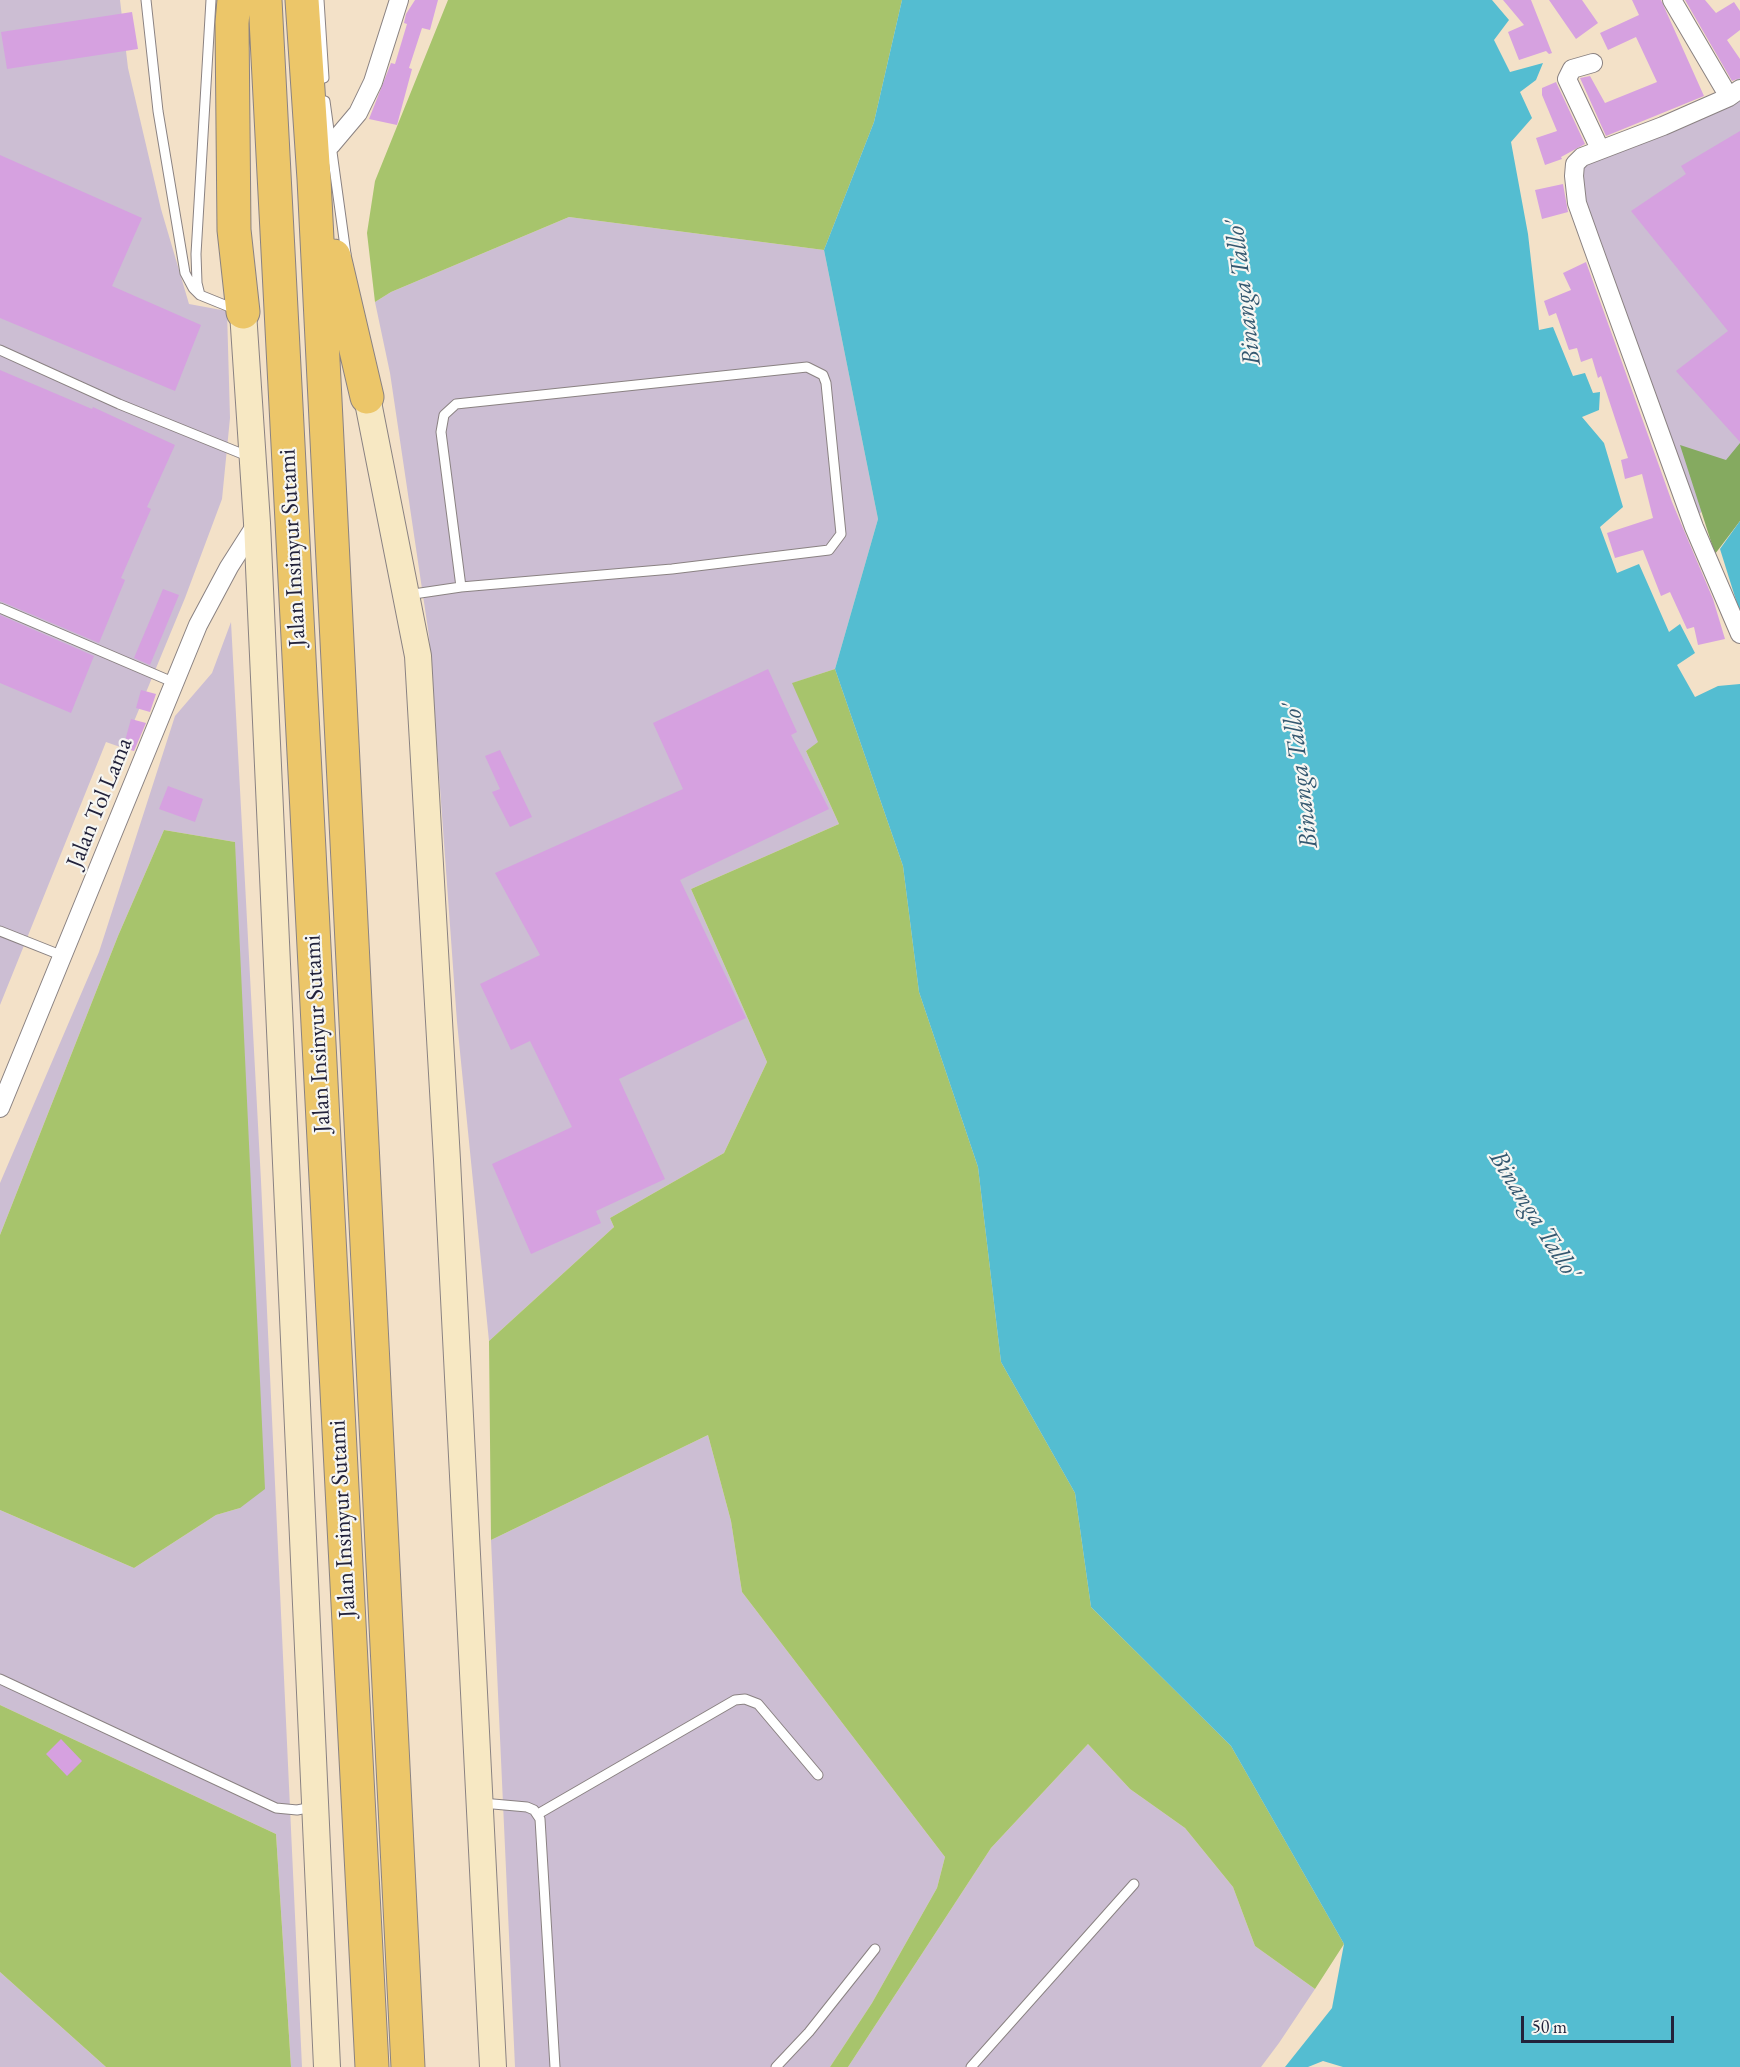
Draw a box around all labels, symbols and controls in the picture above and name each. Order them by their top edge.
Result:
water label: Binanga Tallo' [1220,219,1268,367]
street label: Jalan Insinyur Sutami [273,448,313,648]
water label: Binanga Tallo' [1277,702,1325,850]
street label: Jalan Tol Lama [61,734,139,872]
street label: Jalan Insinyur Sutami [298,934,338,1134]
water label: Binanga Tallo' [1482,1145,1586,1285]
street label: Jalan Insinyur Sutami [323,1419,363,1619]
scale bar [1524,2004,1677,2042]
text: 50 m [1532,2015,1567,2038]

